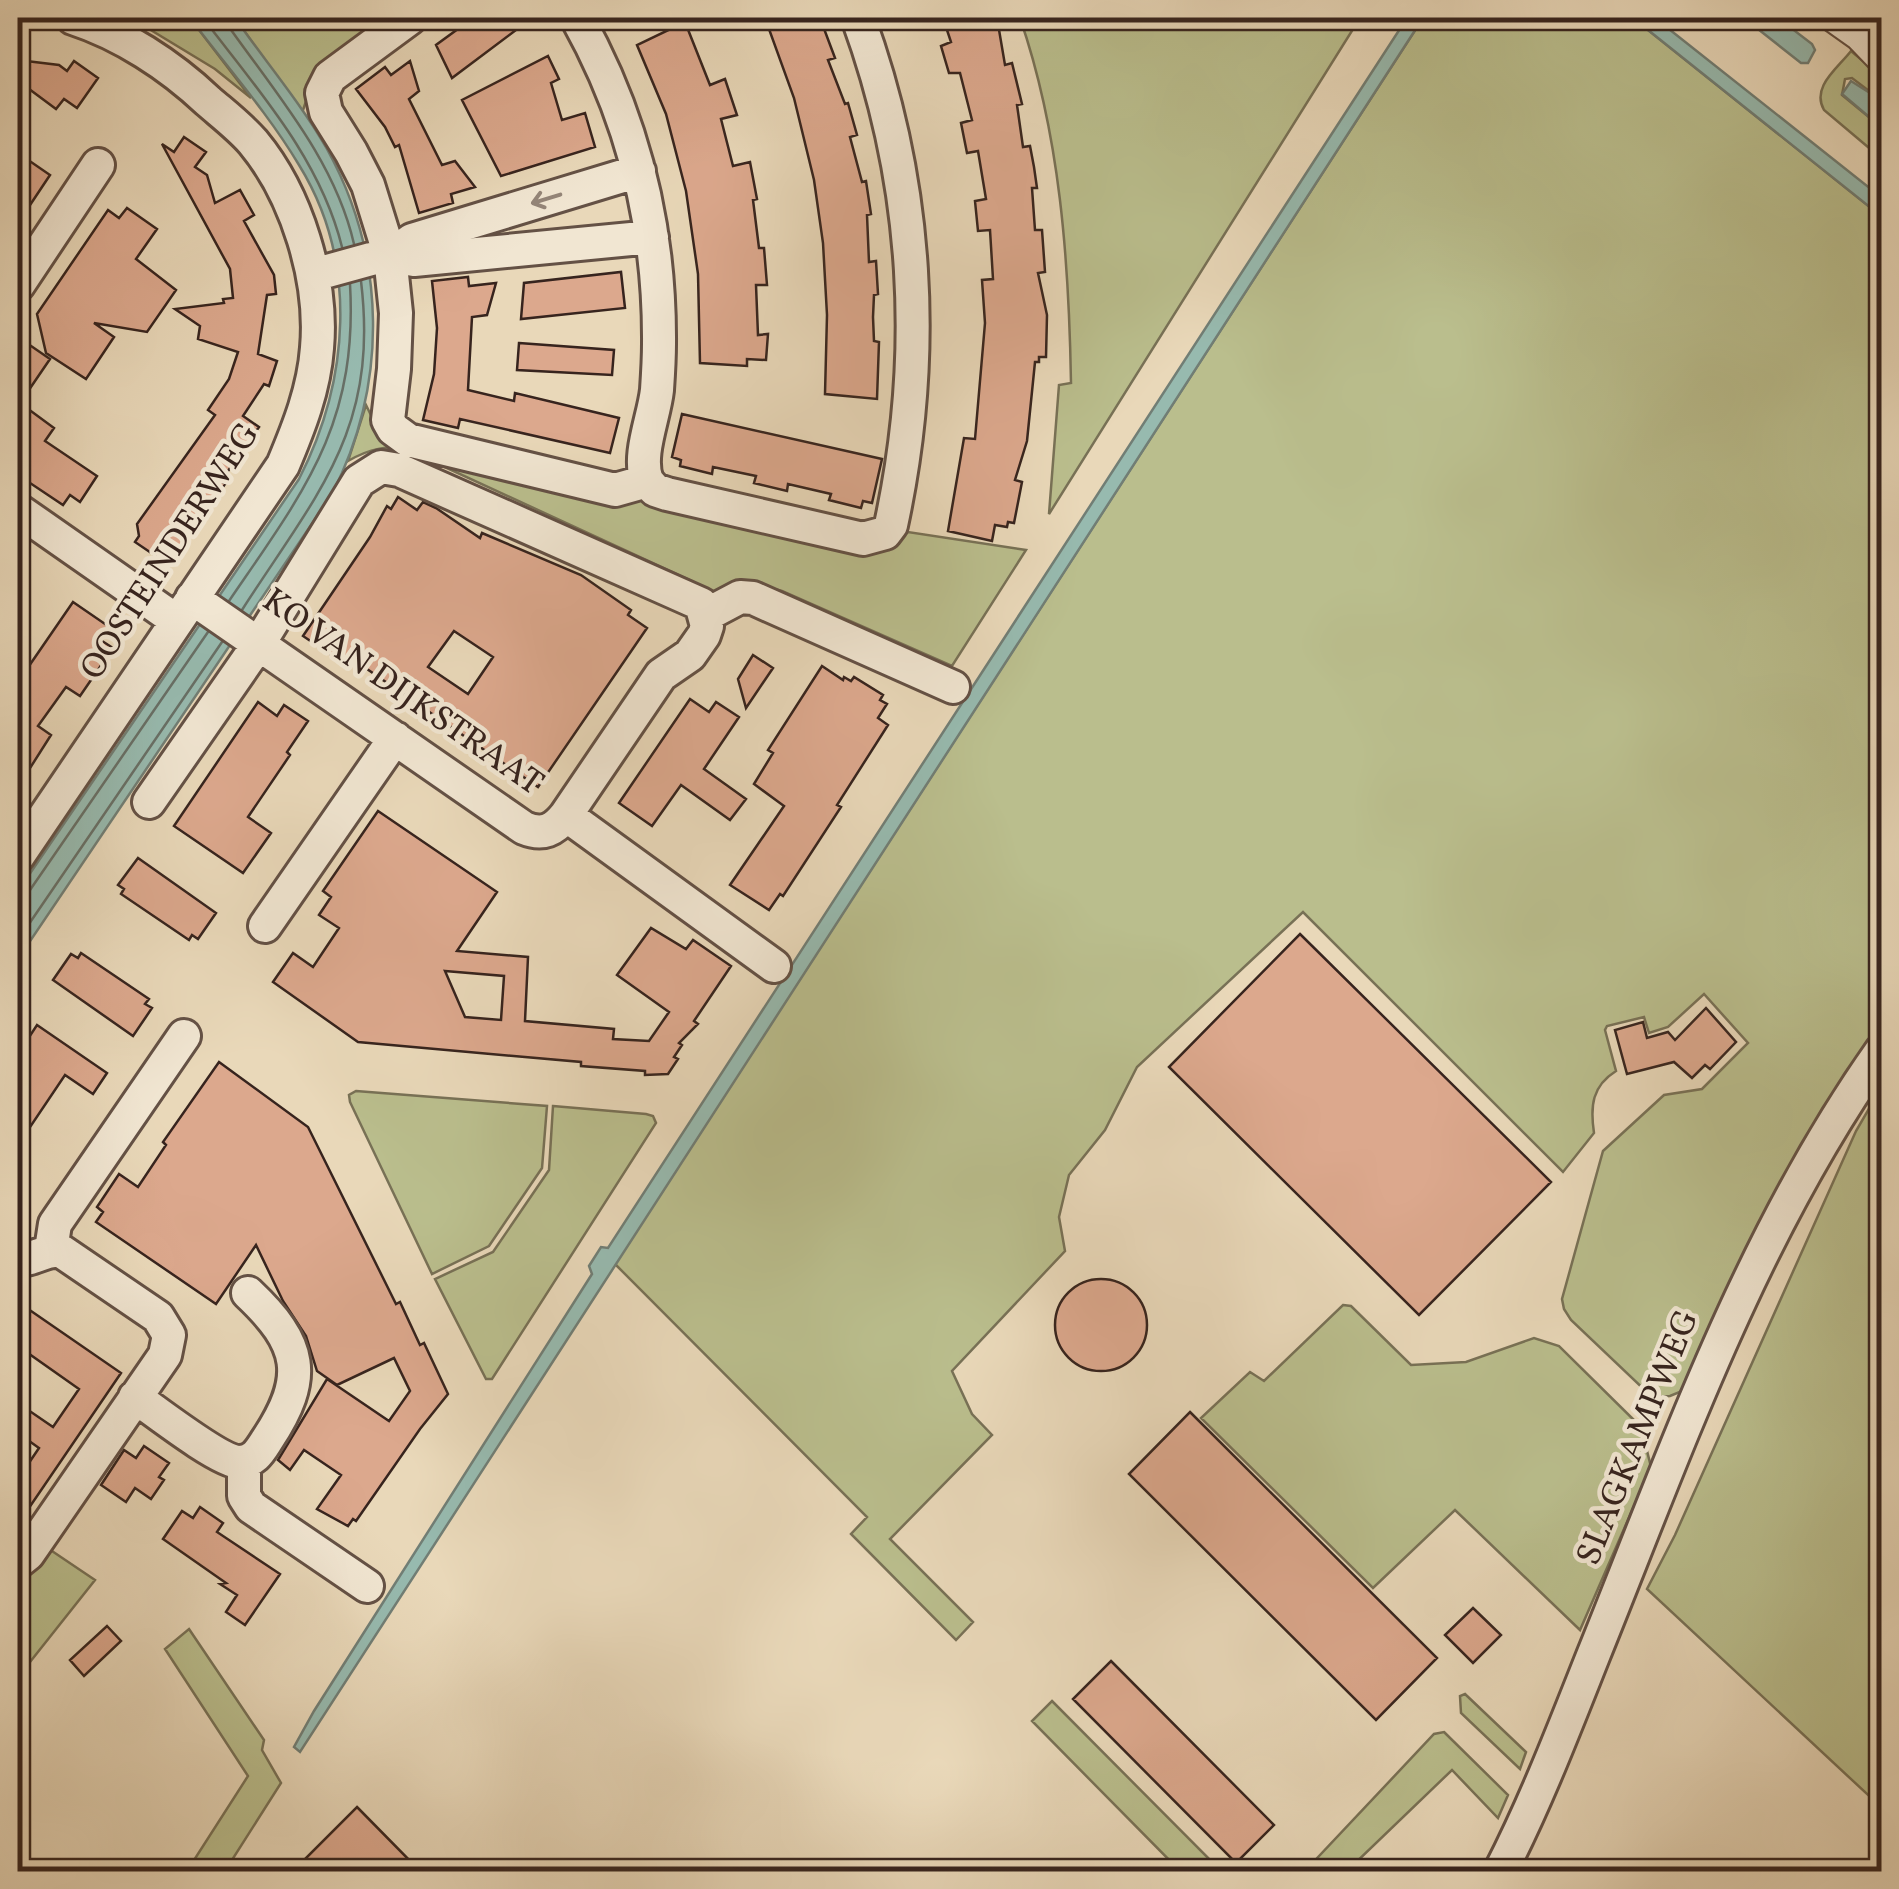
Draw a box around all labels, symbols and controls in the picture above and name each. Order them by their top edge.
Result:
one-way arrow [531,191,562,209]
street label: OOSTEINDERWEG [70,414,272,690]
street label: KO VAN DIJKSTRAAT [252,578,552,808]
street label: SLAGKAMPWEG [1566,1303,1712,1573]

